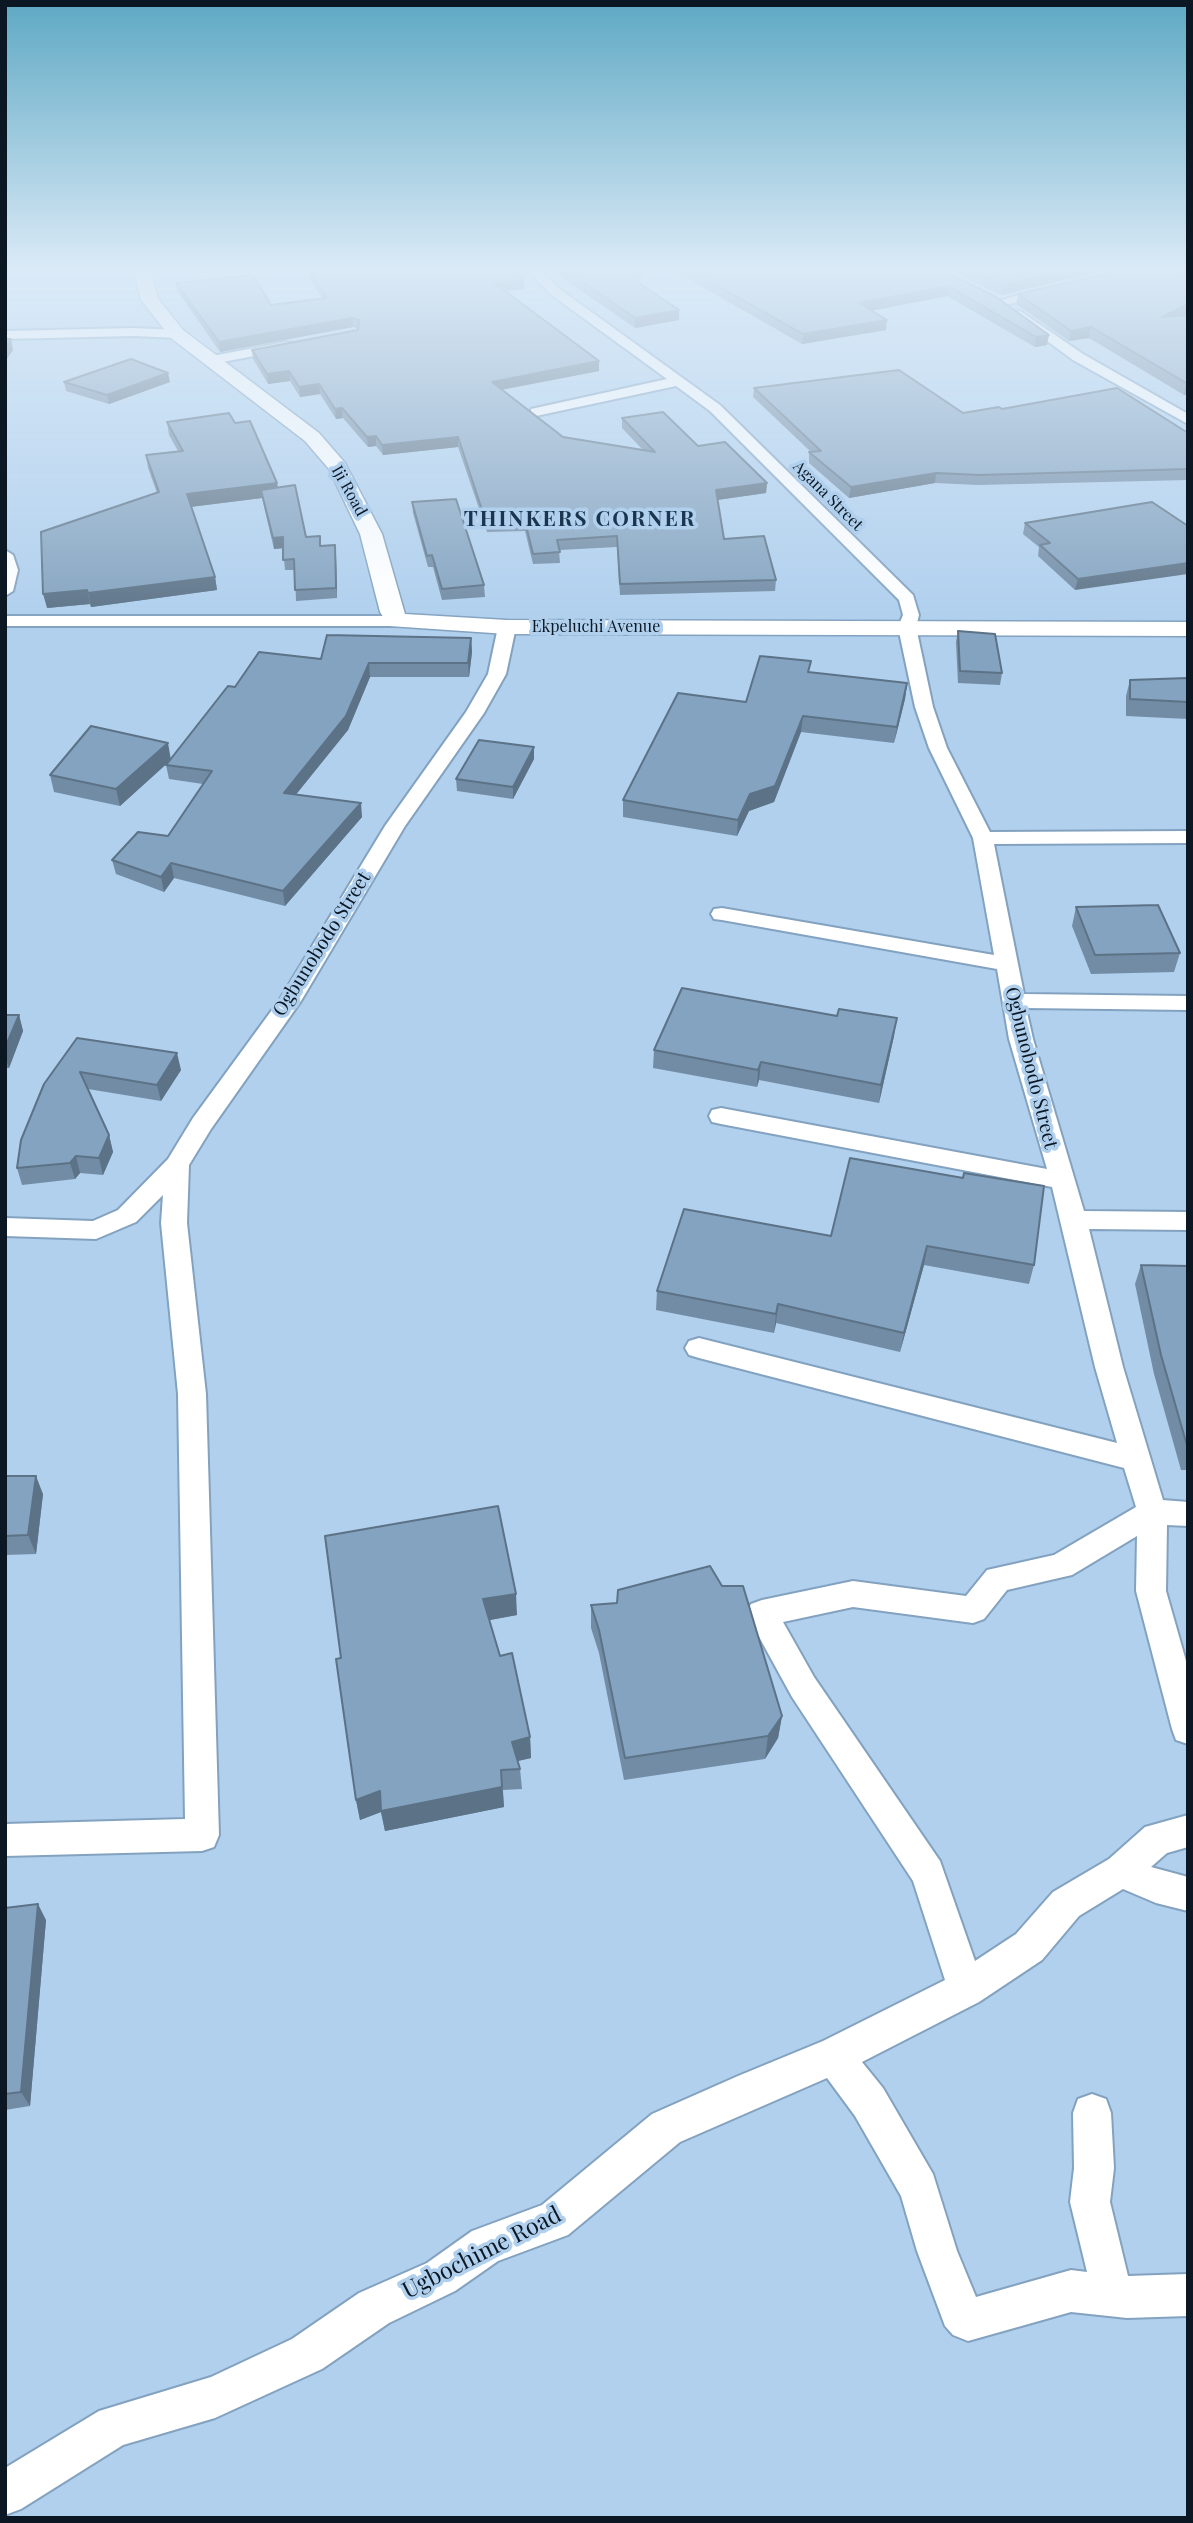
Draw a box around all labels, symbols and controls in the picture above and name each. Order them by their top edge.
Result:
street label: Agana Street [789,457,867,535]
street label: Iji Road [327,462,371,520]
district label: THINKERS CORNER [466,506,694,532]
street label: Ekpeluchi Avenue [532,617,660,637]
street label: Ogbunobodo Street [268,868,376,1020]
street label: Ogbunobodo Street [1000,985,1062,1151]
street label: Ugbochime Road [398,2201,566,2305]

